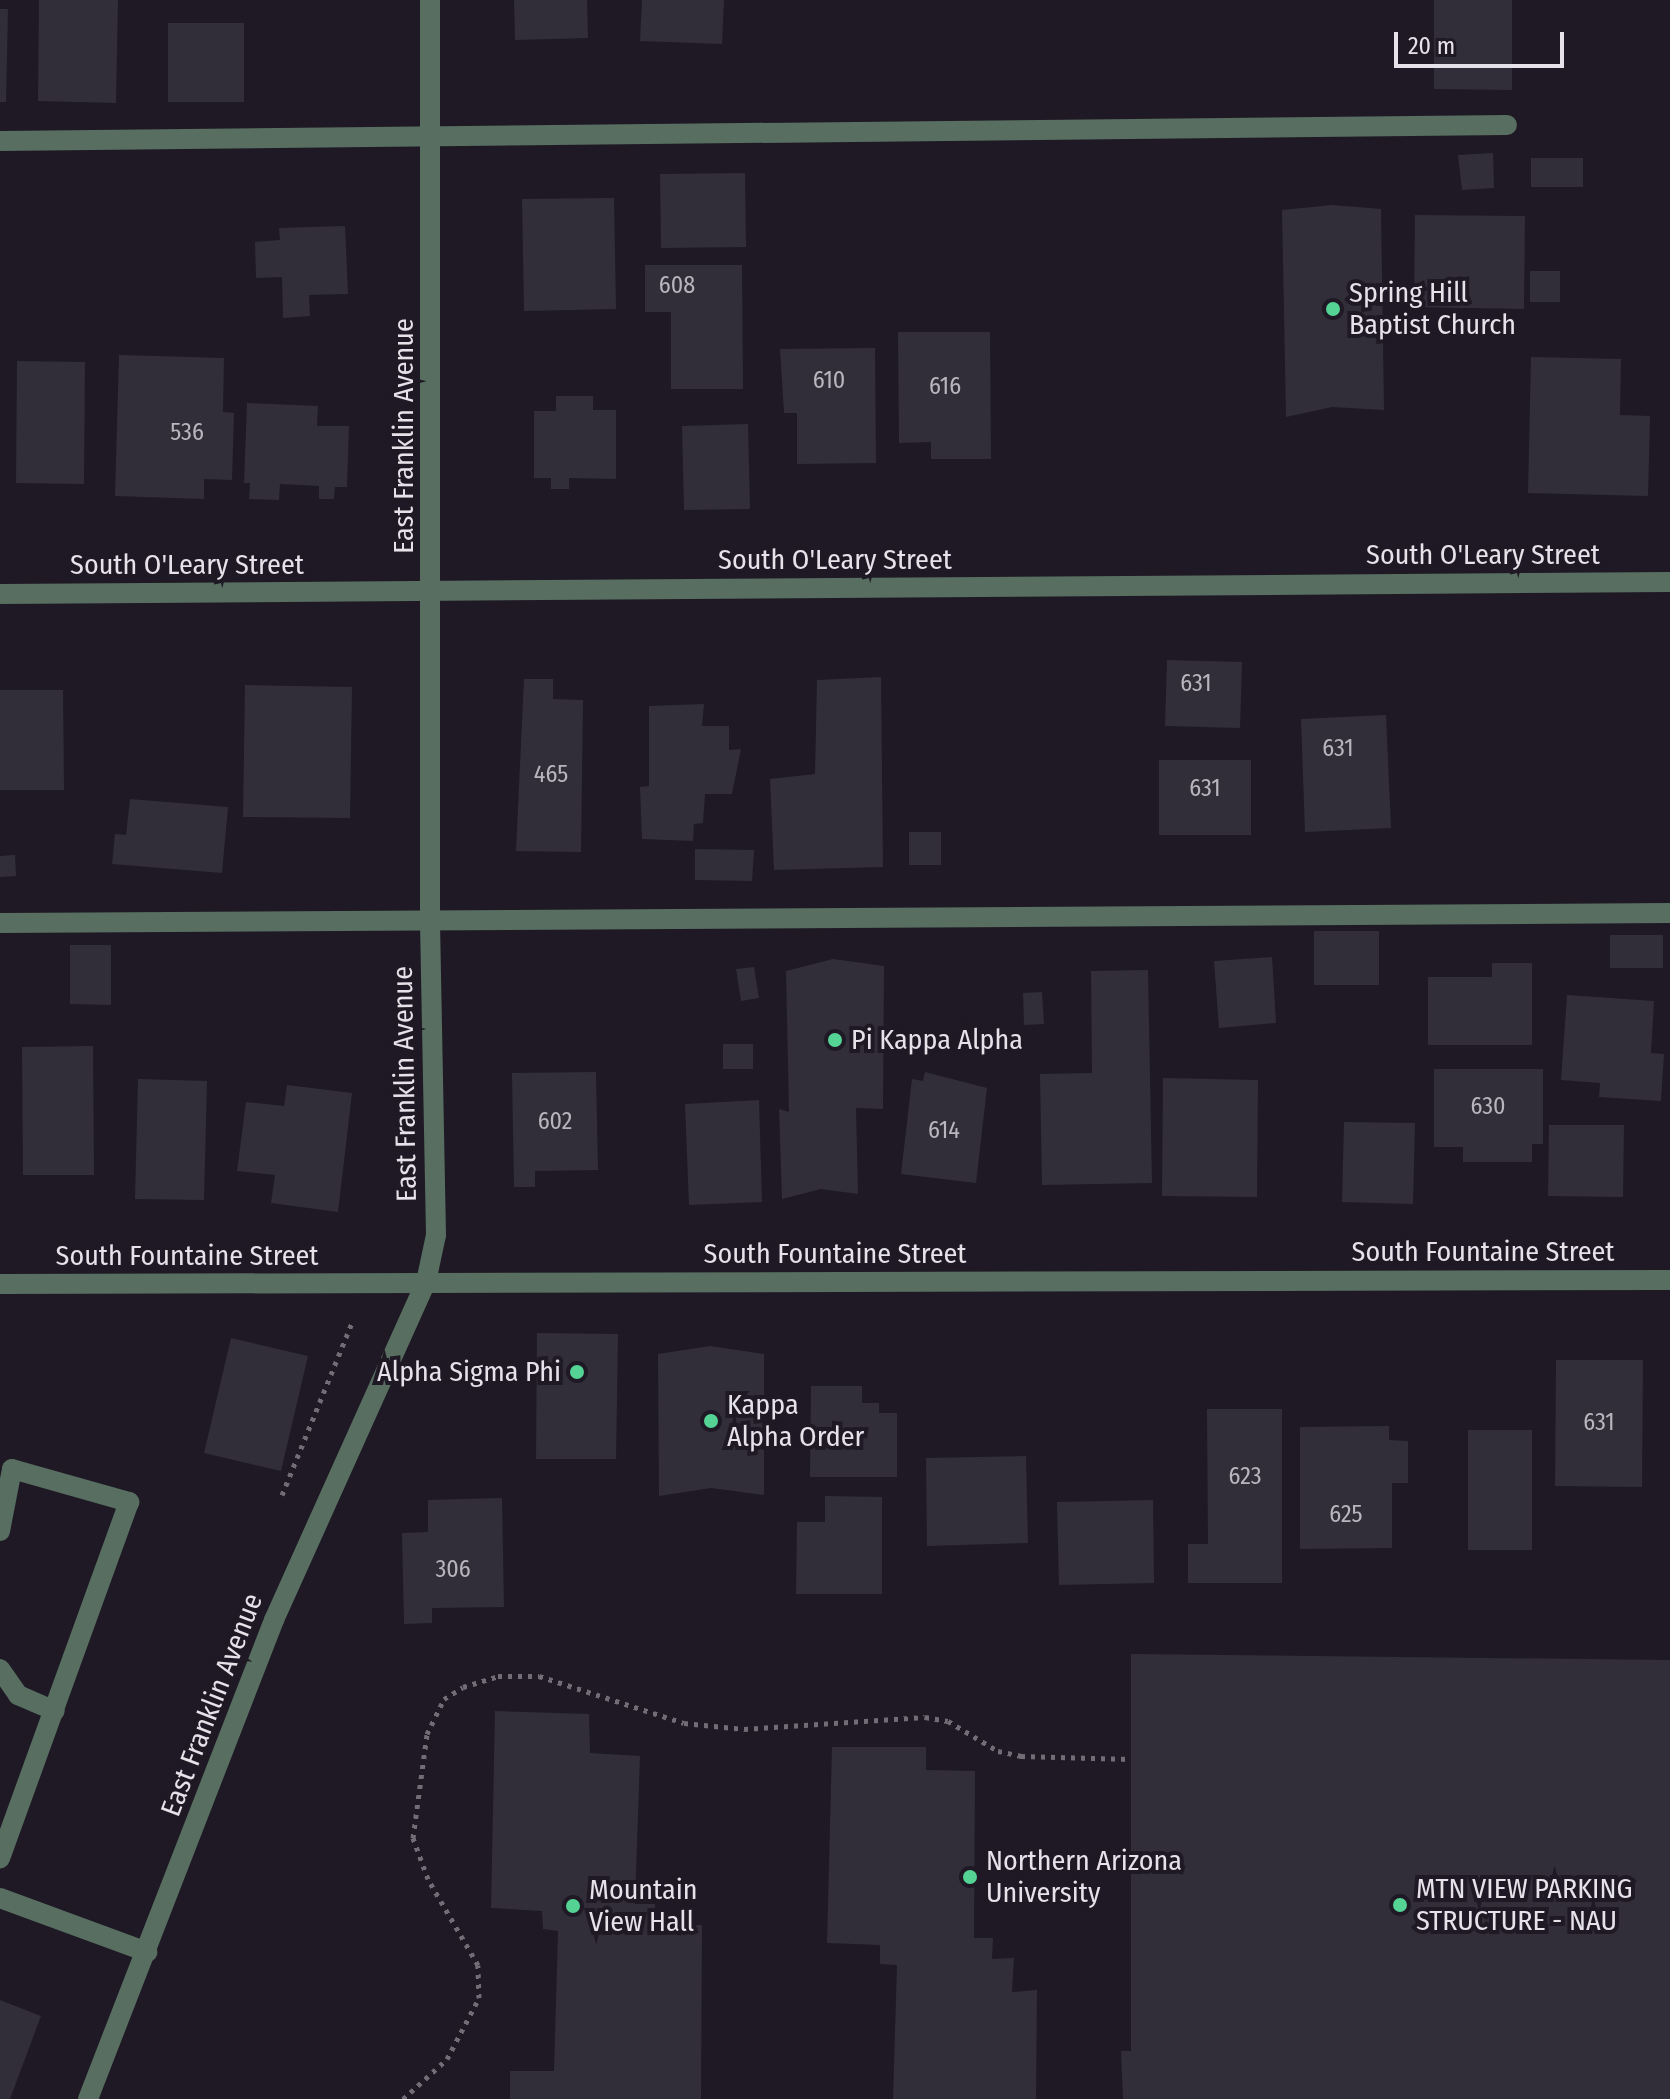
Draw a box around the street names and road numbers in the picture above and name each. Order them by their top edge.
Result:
street label: East Franklin Avenue [387,318,421,554]
street label: South O'Leary Street [1366,538,1600,572]
street label: South O'Leary Street [718,543,952,577]
street label: South O'Leary Street [70,548,304,582]
street label: East Franklin Avenue [386,966,424,1202]
street label: South Fountaine Street [1352,1235,1614,1269]
street label: South Fountaine Street [704,1237,966,1271]
street label: South Fountaine Street [56,1239,318,1273]
street label: East Franklin Avenue [154,1589,270,1821]

